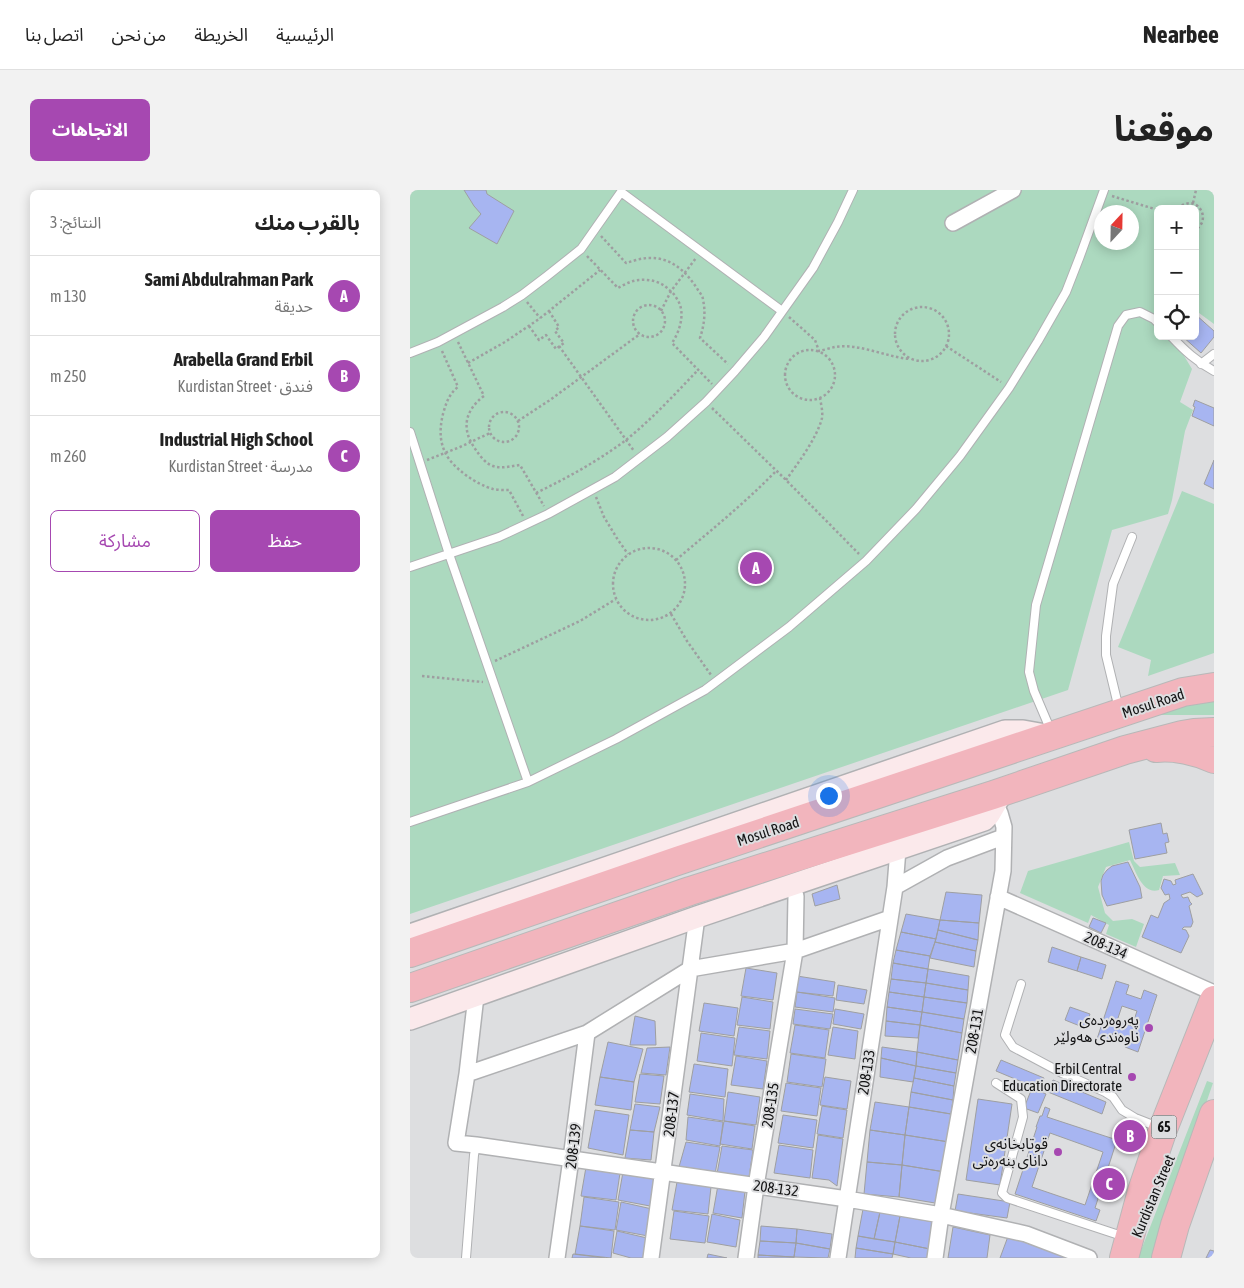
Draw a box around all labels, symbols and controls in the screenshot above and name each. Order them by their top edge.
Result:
text: Nearbee [1143,21,1219,48]
text: اتصل بنا [25,24,84,45]
text: من نحن [112,24,166,45]
text: الخريطة [194,24,248,45]
text: الرئيسية [276,24,334,45]
button: الاتجاهات [30,99,150,161]
text: موقعنا [1114,108,1214,148]
north arrow [1094,205,1139,250]
map controls [1154,205,1199,340]
button: + [1154,205,1199,250]
text: بالقرب منك [255,210,360,234]
text: النتائج: 3 [50,213,101,231]
button: − [1154,250,1199,295]
text: Sami Abdulrahman Park [145,268,313,290]
text: 130 m [50,287,86,305]
text: A [340,287,348,305]
button: locate [1154,295,1199,340]
text: حديقة [275,297,313,315]
text: Arabella Grand Erbil [173,348,313,370]
text: 250 m [50,367,86,385]
text: B [340,367,348,385]
text: فندق · Kurdistan Street [177,377,313,395]
text: Industrial High School [160,428,313,450]
text: 260 m [50,447,86,465]
text: C [340,447,348,465]
text: مدرسة · Kurdistan Street [168,457,313,475]
button: مشاركة [50,510,200,572]
button: حفظ [210,510,360,572]
pin: A [740,549,772,587]
street label: Mosul Road [1120,685,1186,721]
your location [816,783,842,809]
street label: Mosul Road [735,813,801,849]
street label: 208-134 [1082,928,1130,962]
street label: 208-131 [962,1007,986,1055]
place label: پەروەردەی ناوەندی هەولێر [1053,1011,1139,1046]
marker: پەروەردەی ناوەندی هەولێر [1143,1022,1155,1034]
street label: 208-133 [854,1048,878,1096]
place label: Erbil Central Education Directorate [1003,1060,1122,1094]
marker: Erbil Central Education Directorate [1126,1071,1138,1083]
street label: 208-135 [758,1081,782,1129]
street label: 208-137 [660,1090,682,1138]
road number: 65 [1152,1116,1176,1139]
pin: B [1114,1117,1146,1155]
street label: 208-139 [562,1122,584,1170]
place label: قوتابخانەی دانای بنەرەتی [972,1135,1048,1170]
marker: قوتابخانەی دانای بنەرەتی [1052,1146,1064,1158]
street label: Kurdistan Street [1128,1152,1178,1240]
pin: C [1093,1165,1125,1203]
street label: 208-132 [752,1176,800,1200]

